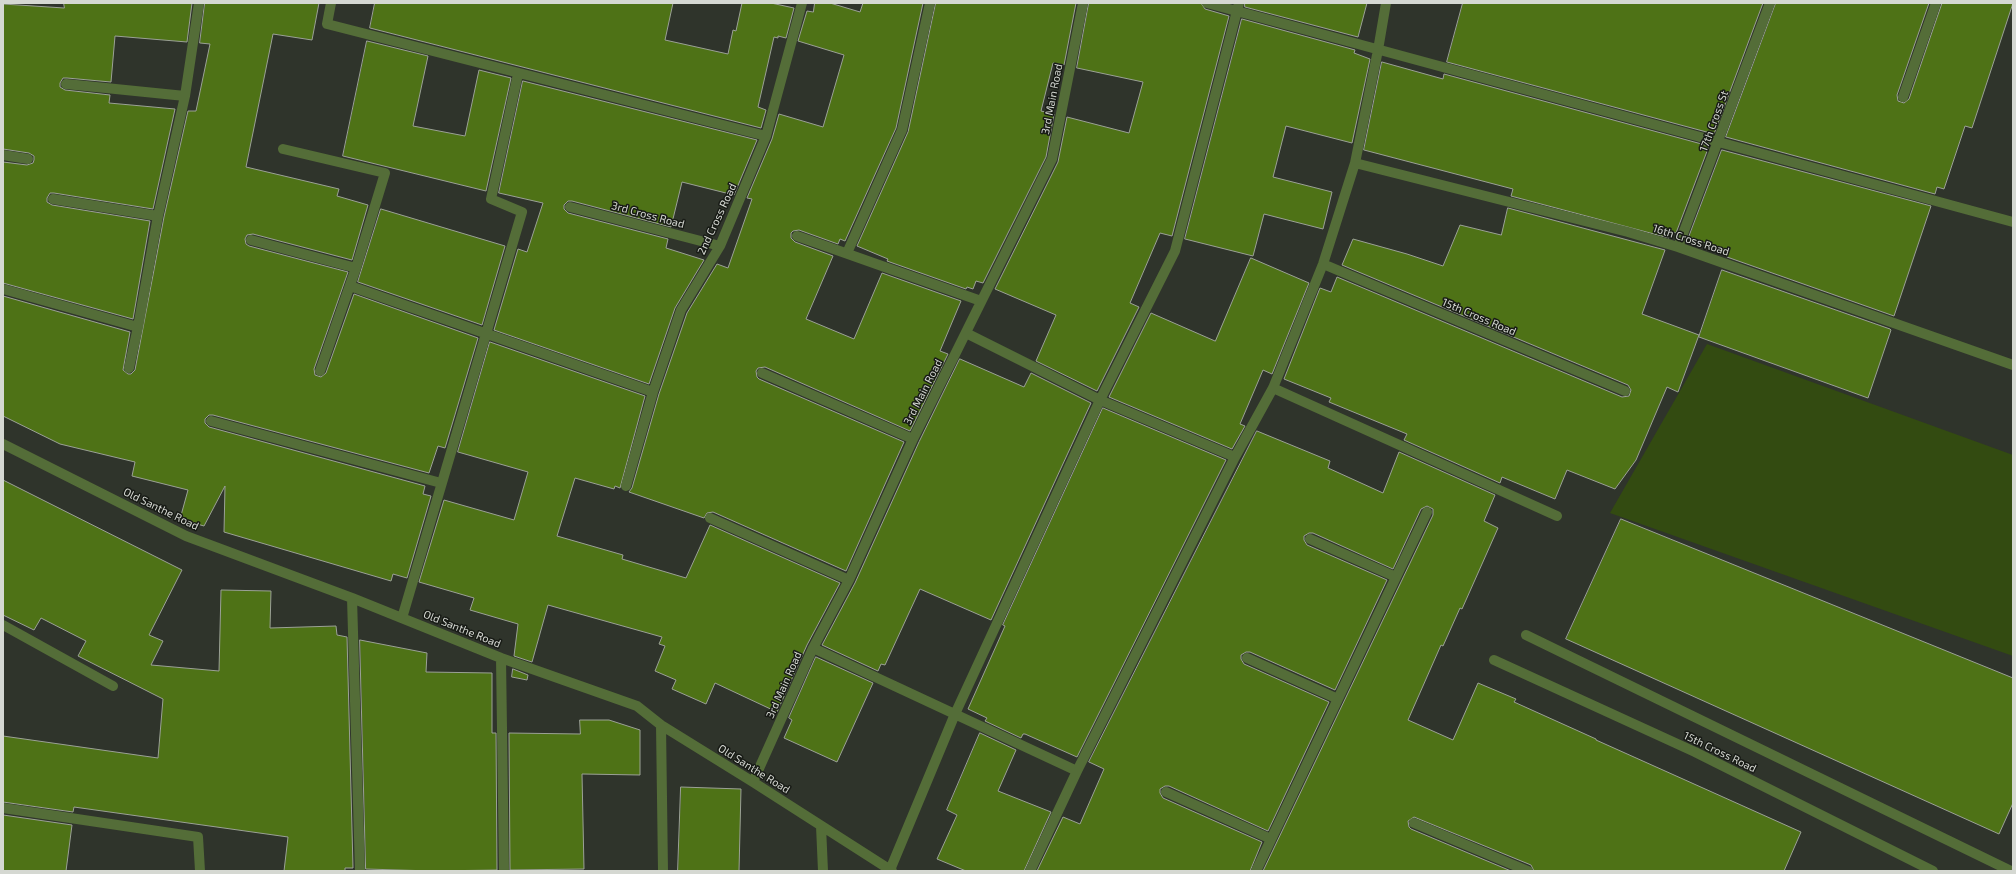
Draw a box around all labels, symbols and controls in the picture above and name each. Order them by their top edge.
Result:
street label: 3rd Main Road [1039,63,1065,135]
street label: 17th Cross St [1697,89,1731,153]
street label: 2nd Cross Road [695,181,739,257]
street label: 3rd Cross Road [610,199,686,231]
street label: 16th Cross Road [1651,221,1731,259]
street label: 15th Cross Road [1440,295,1518,339]
street label: 3rd Main Road [901,357,945,427]
street label: Old Santhe Road [121,485,201,533]
street label: Old Santhe Road [421,607,503,651]
street label: 3rd Main Road [763,650,805,720]
street label: 15th Cross Road [1682,729,1758,775]
street label: Old Santhe Road [716,742,792,796]

